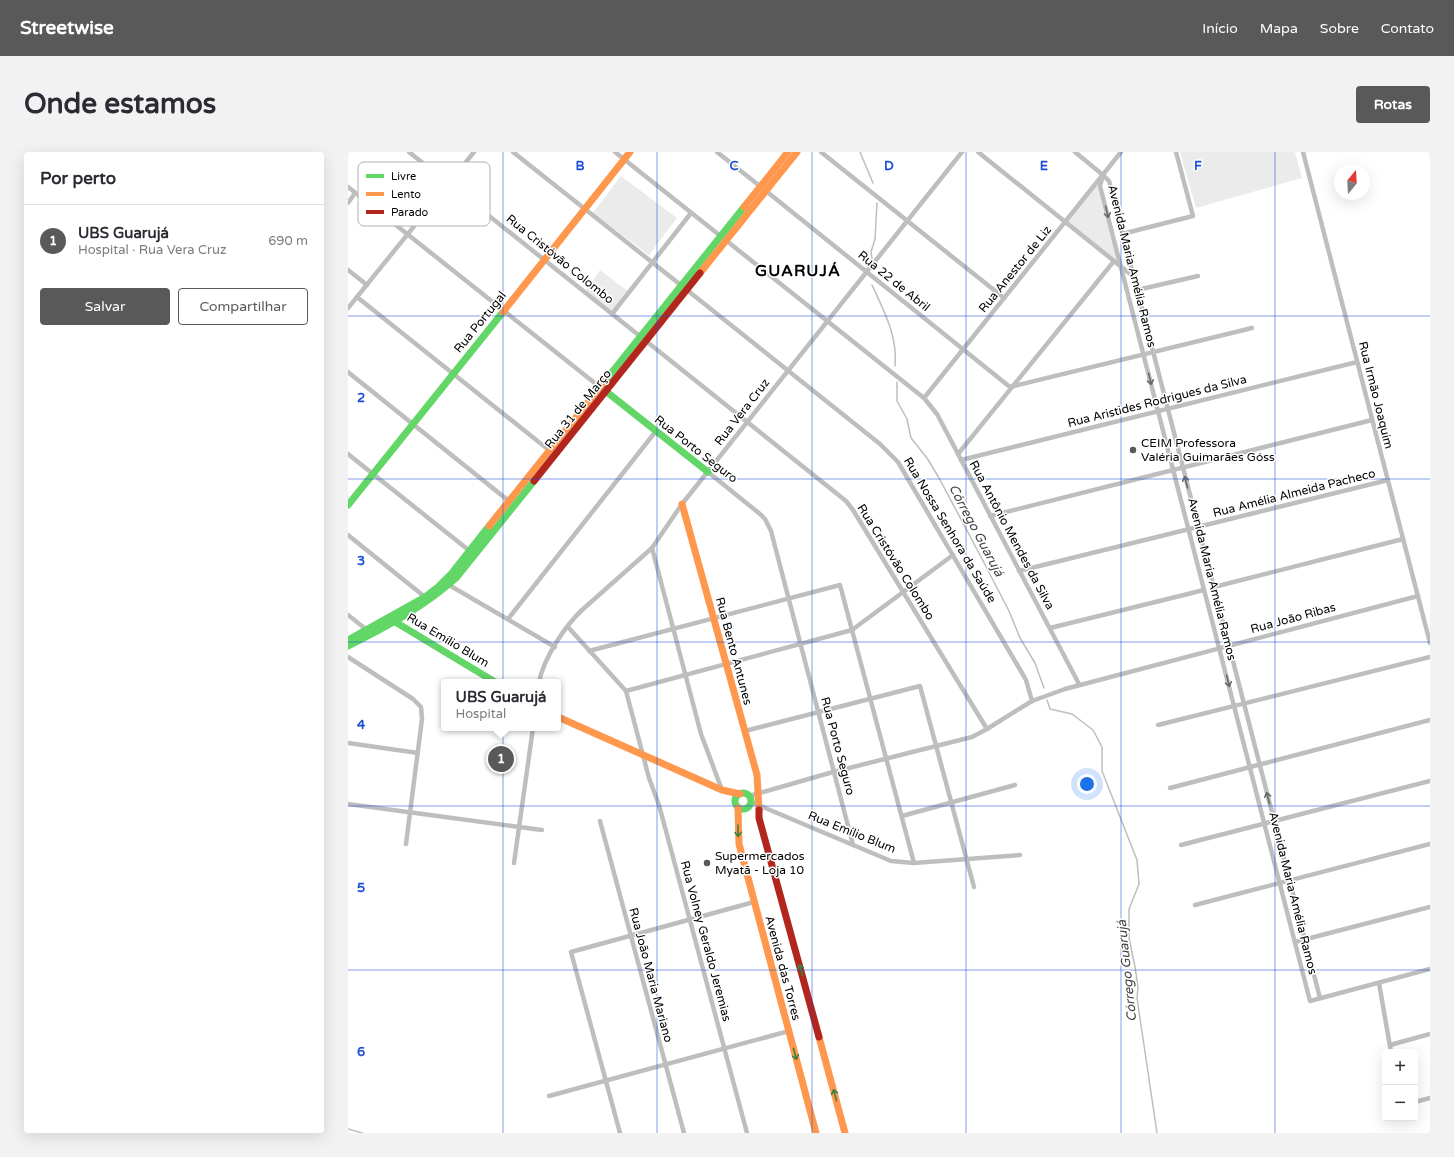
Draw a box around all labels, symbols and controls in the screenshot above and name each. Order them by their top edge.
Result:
text: Streetwise [20,17,114,39]
text: Início [1202,20,1238,37]
text: Mapa [1260,20,1298,37]
text: Sobre [1320,20,1359,37]
text: Contato [1381,20,1434,37]
button: Rotas [1356,86,1430,123]
text: Onde estamos [24,87,216,121]
text: B [575,158,585,174]
text: C [729,158,739,174]
text: D [884,158,894,174]
text: E [1040,158,1048,174]
text: F [1194,158,1202,174]
legend [358,162,490,226]
north arrow [1334,164,1370,200]
text: Por perto [40,168,116,189]
text: Livre [391,170,416,183]
street label: Avenida Maria Amélia Ramos [1105,183,1159,349]
text: Lento [391,188,421,201]
text: Parado [391,206,429,219]
one-way arrow [1104,206,1111,219]
street label: Rua Cristóvão Colombo [504,211,616,307]
street label: Rua Anestor de Liz [976,223,1054,315]
text: UBS Guarujá [78,224,169,242]
text: 1 [49,233,57,249]
text: 690 m [268,233,308,249]
text: Hospital · Rua Vera Cruz [78,242,226,258]
street label: Rua 22 de Abril [855,248,933,314]
district label: GUARUJÁ [755,261,841,281]
button: Salvar [40,288,170,325]
button: Compartilhar [178,288,308,325]
street label: Rua Portugal [451,289,509,355]
street label: Rua Irmão Joaquim [1356,340,1396,450]
street label: Rua 31 de Março [542,367,614,451]
street label: Rua Aristides Rodrigues da Silva [1066,372,1248,430]
one-way arrow [1147,372,1154,385]
street label: Rua Vera Cruz [712,376,772,448]
text: 2 [357,390,365,406]
street label: Rua Porto Seguro [652,412,740,486]
place label: CEIM Professora Valéria Guimarães Góss [1141,436,1275,464]
marker: CEIM Professora Valéria Guimarães Góss [1128,445,1138,455]
street label: Rua Nossa Senhora da Saúde [901,455,999,606]
street label: Rua Antônio Mendes da Silva [967,458,1057,612]
street label: Rua Amélia Almeida Pacheco [1211,466,1377,520]
one-way arrow [1182,476,1190,489]
water label: Córrego Guarujá [945,482,1007,580]
street label: Avenida Maria Amélia Ramos [1185,496,1239,662]
street label: Rua Cristóvão Colombo [855,501,937,623]
text: 3 [357,553,365,569]
street label: Rua Bento Antunes [713,596,755,706]
street label: Rua João Ribas [1249,600,1337,636]
street label: Rua Emílio Blum [404,610,492,670]
one-way arrow [1225,674,1232,687]
popup [441,679,561,731]
text: UBS Guarujá [456,688,546,706]
street label: Rua Porto Seguro [818,695,858,797]
text: Hospital [456,706,506,722]
text: 4 [357,717,366,733]
pin: 1 [488,744,514,774]
your location [1077,774,1097,794]
one-way arrow [1264,791,1271,804]
street label: Rua Emílio Blum [806,808,898,856]
street label: Avenida Maria Amélia Ramos [1266,810,1320,976]
one-way arrow [734,824,742,837]
place label: Supermercados Myatã - Loja 10 [715,849,805,877]
marker: Supermercados Myatã - Loja 10 [702,858,712,868]
street label: Rua Volney Geraldo Jeremias [678,859,734,1023]
text: 5 [357,880,365,896]
street label: Rua João Maria Mariano [626,906,676,1044]
street label: Avenida das Torres [762,914,804,1022]
water label: Córrego Guarujá [1114,919,1140,1022]
one-way arrow [796,964,804,977]
text: 6 [357,1044,365,1060]
one-way arrow [792,1047,799,1060]
map controls [1382,1049,1418,1121]
button: + [1382,1049,1418,1085]
button: − [1382,1085,1418,1121]
one-way arrow [830,1089,838,1102]

